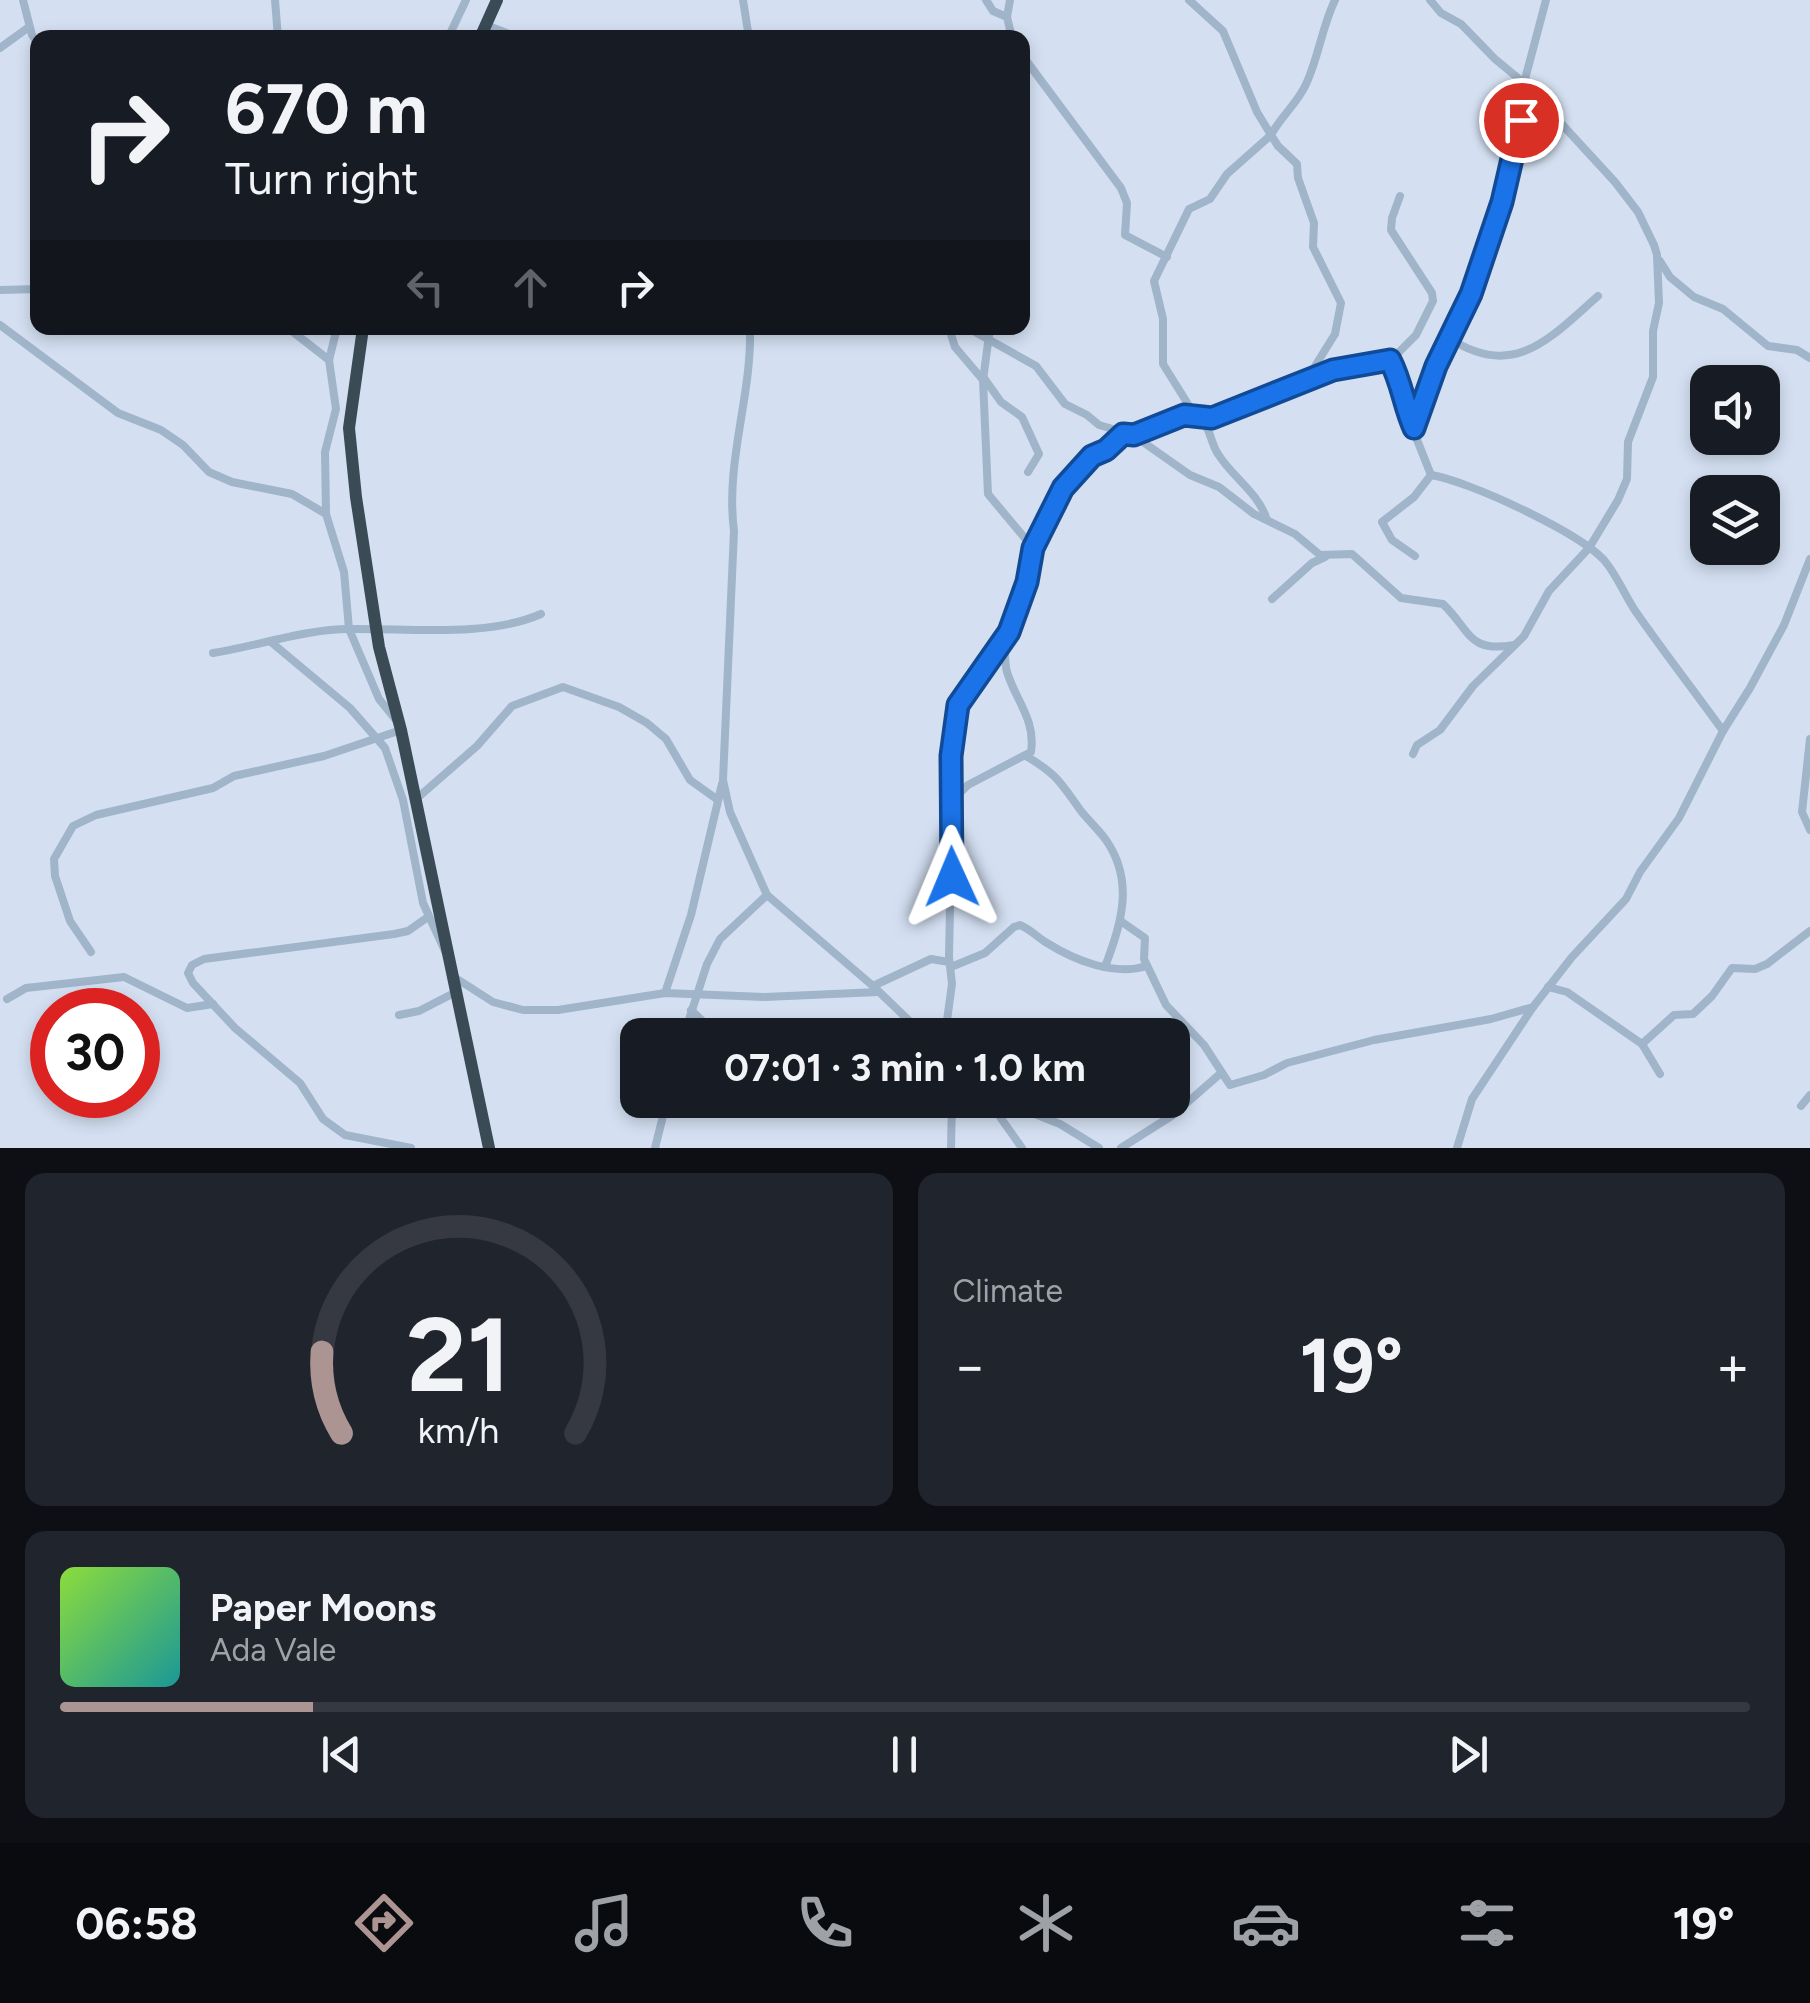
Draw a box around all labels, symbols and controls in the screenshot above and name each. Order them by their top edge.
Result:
text: 670 m [225,66,428,151]
icon: right [60,70,190,200]
pin [1479,78,1564,163]
icon: arrive [1494,93,1549,148]
text: Turn right [225,151,418,205]
icon: left [398,260,453,315]
icon: ahead [503,260,558,315]
icon: right [608,260,663,315]
map controls [1690,365,1780,565]
button: sound [1690,365,1780,455]
button: layers [1690,475,1780,565]
position arrow [900,825,1004,929]
speed limit sign: 30 [30,988,160,1118]
text: 07:01 · 3 min · 1.0 km [724,1045,1086,1091]
text: Climate [953,1272,1063,1310]
text: 21 [407,1292,511,1417]
text: 19° [1299,1321,1403,1411]
text: − [953,1333,987,1399]
text: + [1716,1333,1750,1399]
text: km/h [418,1409,500,1452]
text: Paper Moons [210,1585,436,1631]
text: Ada Vale [210,1631,336,1669]
icon: previous [314,1727,369,1782]
icon: pause [877,1727,932,1782]
icon: next [1441,1727,1496,1782]
icon: directions [349,1888,419,1958]
icon: music [569,1888,639,1958]
icon: phone [790,1888,860,1958]
icon: climate [1011,1888,1081,1958]
icon: car [1231,1888,1301,1958]
icon: filters [1452,1888,1522,1958]
text: 06:58 [75,1896,198,1950]
text: 19° [1673,1896,1735,1950]

